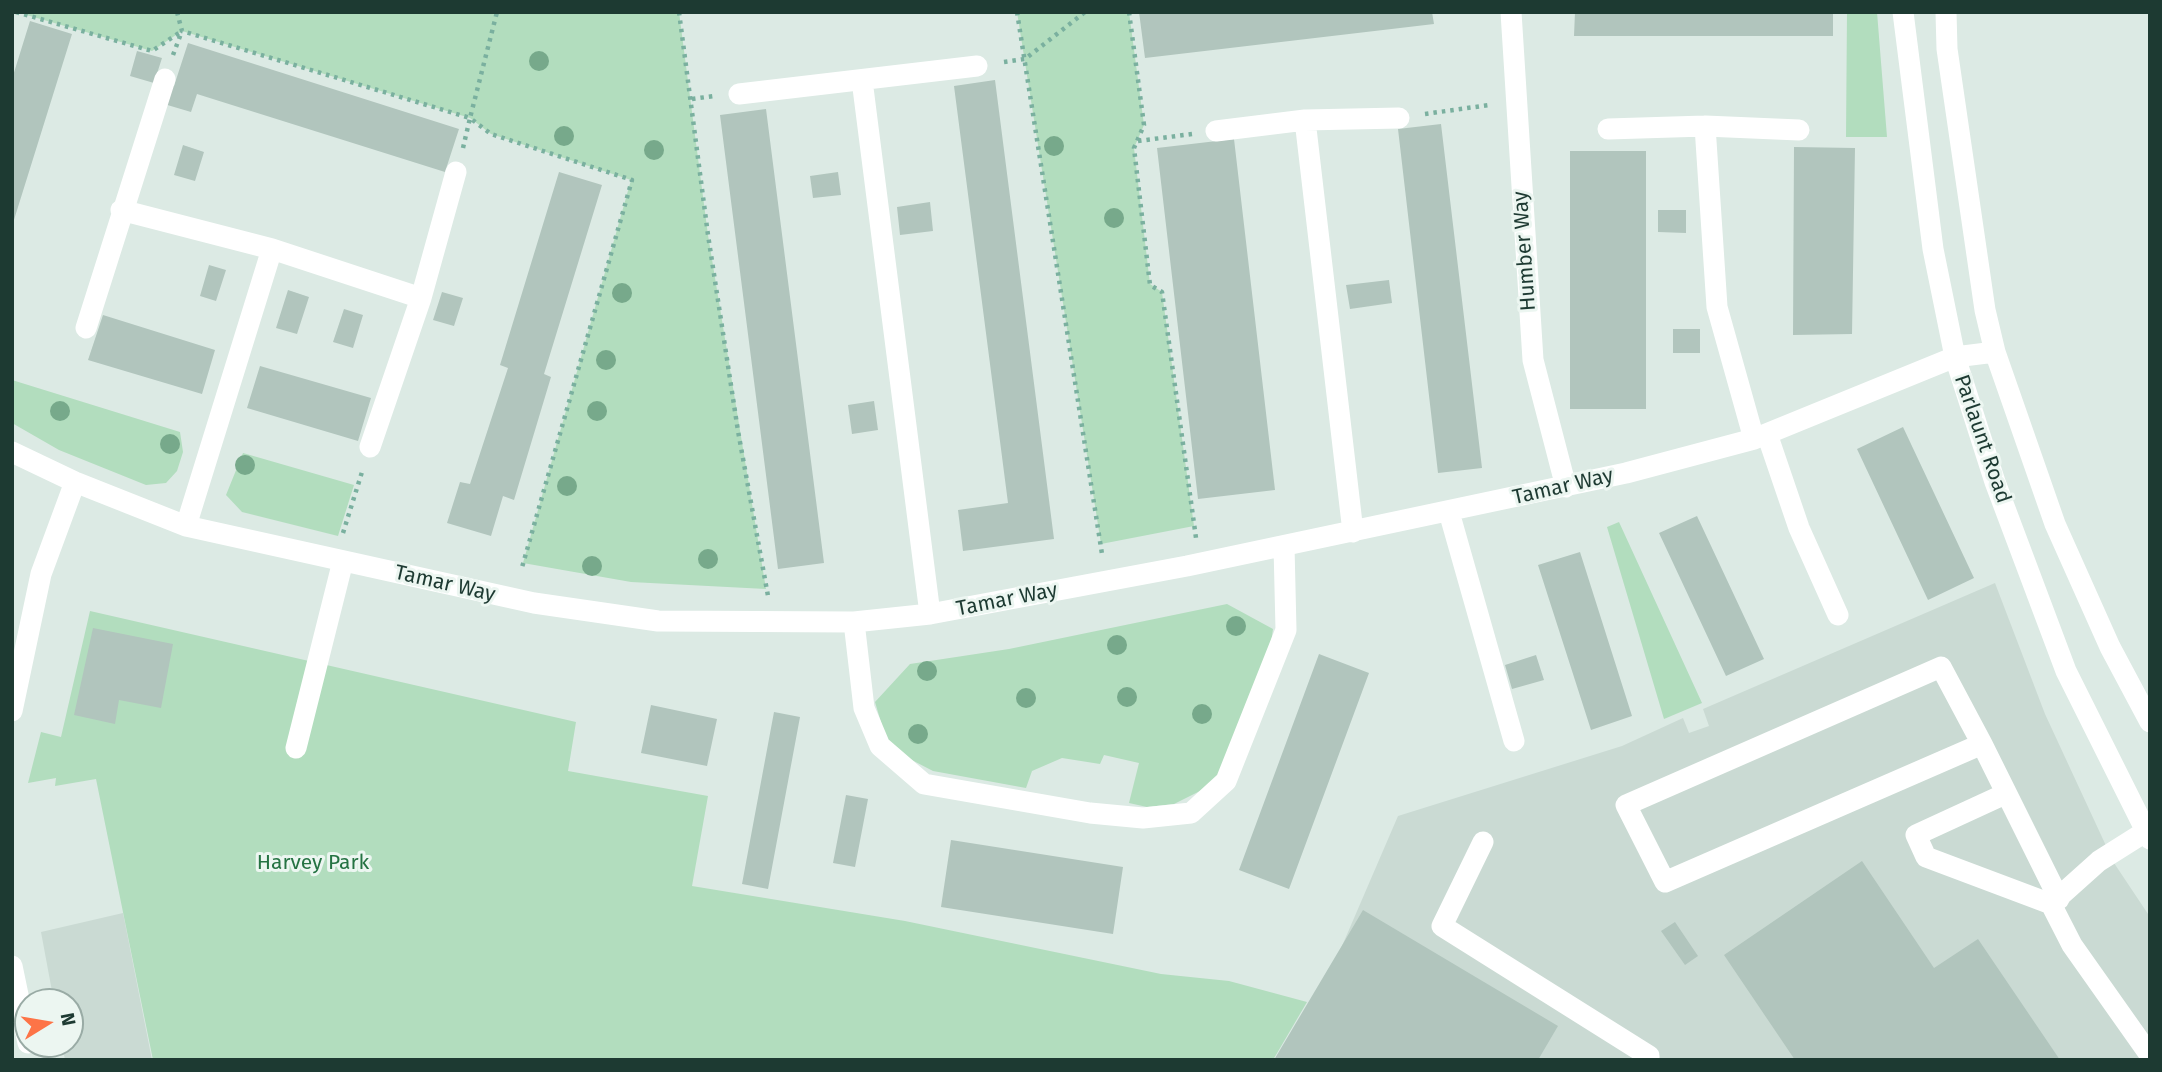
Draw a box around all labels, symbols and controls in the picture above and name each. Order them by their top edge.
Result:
street label: Humber Way [1508,190,1542,312]
street label: Parlaunt Road [1948,371,2016,507]
street label: Tamar Way [1510,463,1616,511]
street label: Tamar Way [392,560,498,608]
street label: Tamar Way [954,578,1060,622]
park label: Harvey Park [257,850,369,876]
north arrow [14,988,84,1058]
text: N [56,1011,81,1028]

